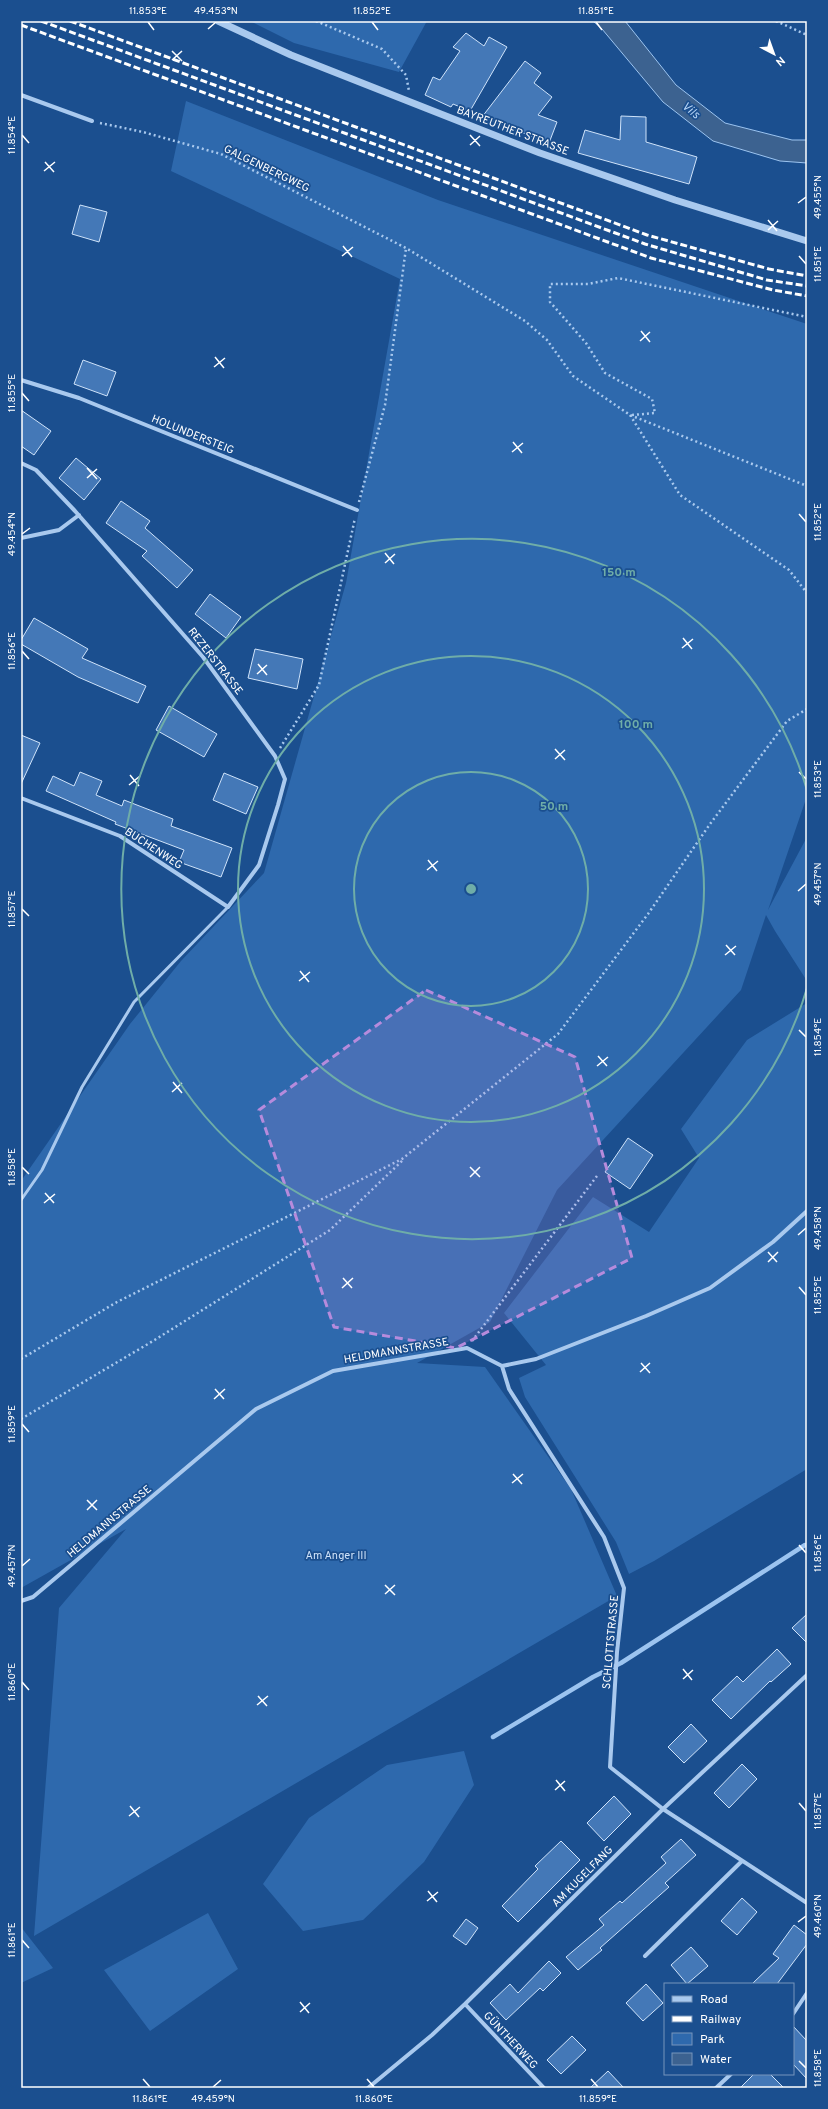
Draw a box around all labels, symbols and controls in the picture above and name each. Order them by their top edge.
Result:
text: 11.853°E [129,5,167,18]
text: 49.453°N [194,5,238,18]
text: 11.852°E [353,5,391,18]
text: 11.851°E [578,5,614,18]
north arrow [754,34,794,74]
text: N [772,53,787,69]
water label: Vils [678,99,703,123]
street label: BAYREUTHER STRASSE [455,103,571,159]
text: 11.854°E [6,116,19,154]
street label: GALGENBERGWEG [221,142,312,196]
text: 49.455°N [812,175,825,219]
text: 11.851°E [812,246,825,282]
text: 11.855°E [6,374,19,412]
street label: HOLUNDERSTEIG [149,412,236,458]
text: 11.852°E [812,503,825,541]
text: 49.454°N [6,512,19,556]
text: 150 m [602,565,636,581]
street label: REZERSTRASSE [185,625,246,698]
text: 11.856°E [6,632,19,670]
text: 100 m [619,717,653,733]
text: 11.853°E [812,760,825,798]
text: 50 m [540,799,568,815]
street label: BUCHENWEG [122,825,185,873]
text: 49.457°N [812,863,825,906]
centre of rings [464,882,478,896]
text: 11.857°E [6,890,19,928]
text: 11.854°E [812,1018,825,1056]
text: 11.858°E [6,1148,19,1186]
text: 49.458°N [812,1206,825,1250]
text: 11.855°E [812,1276,825,1314]
street label: HELDMANNSTRASSE [343,1335,450,1367]
text: 11.859°E [6,1405,19,1443]
street label: HELDMANNSTRASSE [65,1482,155,1561]
text: 11.856°E [812,1534,825,1572]
text: 49.457°N [6,1545,19,1588]
park label: Am Anger III [305,1549,367,1563]
street label: SCHLOTTSTRASSE [600,1594,622,1690]
text: 11.860°E [6,1663,19,1701]
text: 11.857°E [812,1792,825,1830]
street label: AM KUGELFANG [549,1843,616,1910]
text: 49.460°N [812,1894,825,1938]
text: 11.861°E [6,1922,19,1958]
legend [664,1983,794,2075]
text: Road [700,1992,728,2008]
street label: GÜNTHERWEG [480,2008,541,2072]
text: Railway [700,2012,741,2028]
text: Park [700,2032,725,2048]
text: 11.858°E [812,2049,825,2087]
text: Water [700,2052,732,2068]
text: 11.861°E [132,2093,168,2106]
text: 49.459°N [191,2093,235,2106]
text: 11.860°E [355,2093,393,2106]
text: 11.859°E [579,2093,617,2106]

